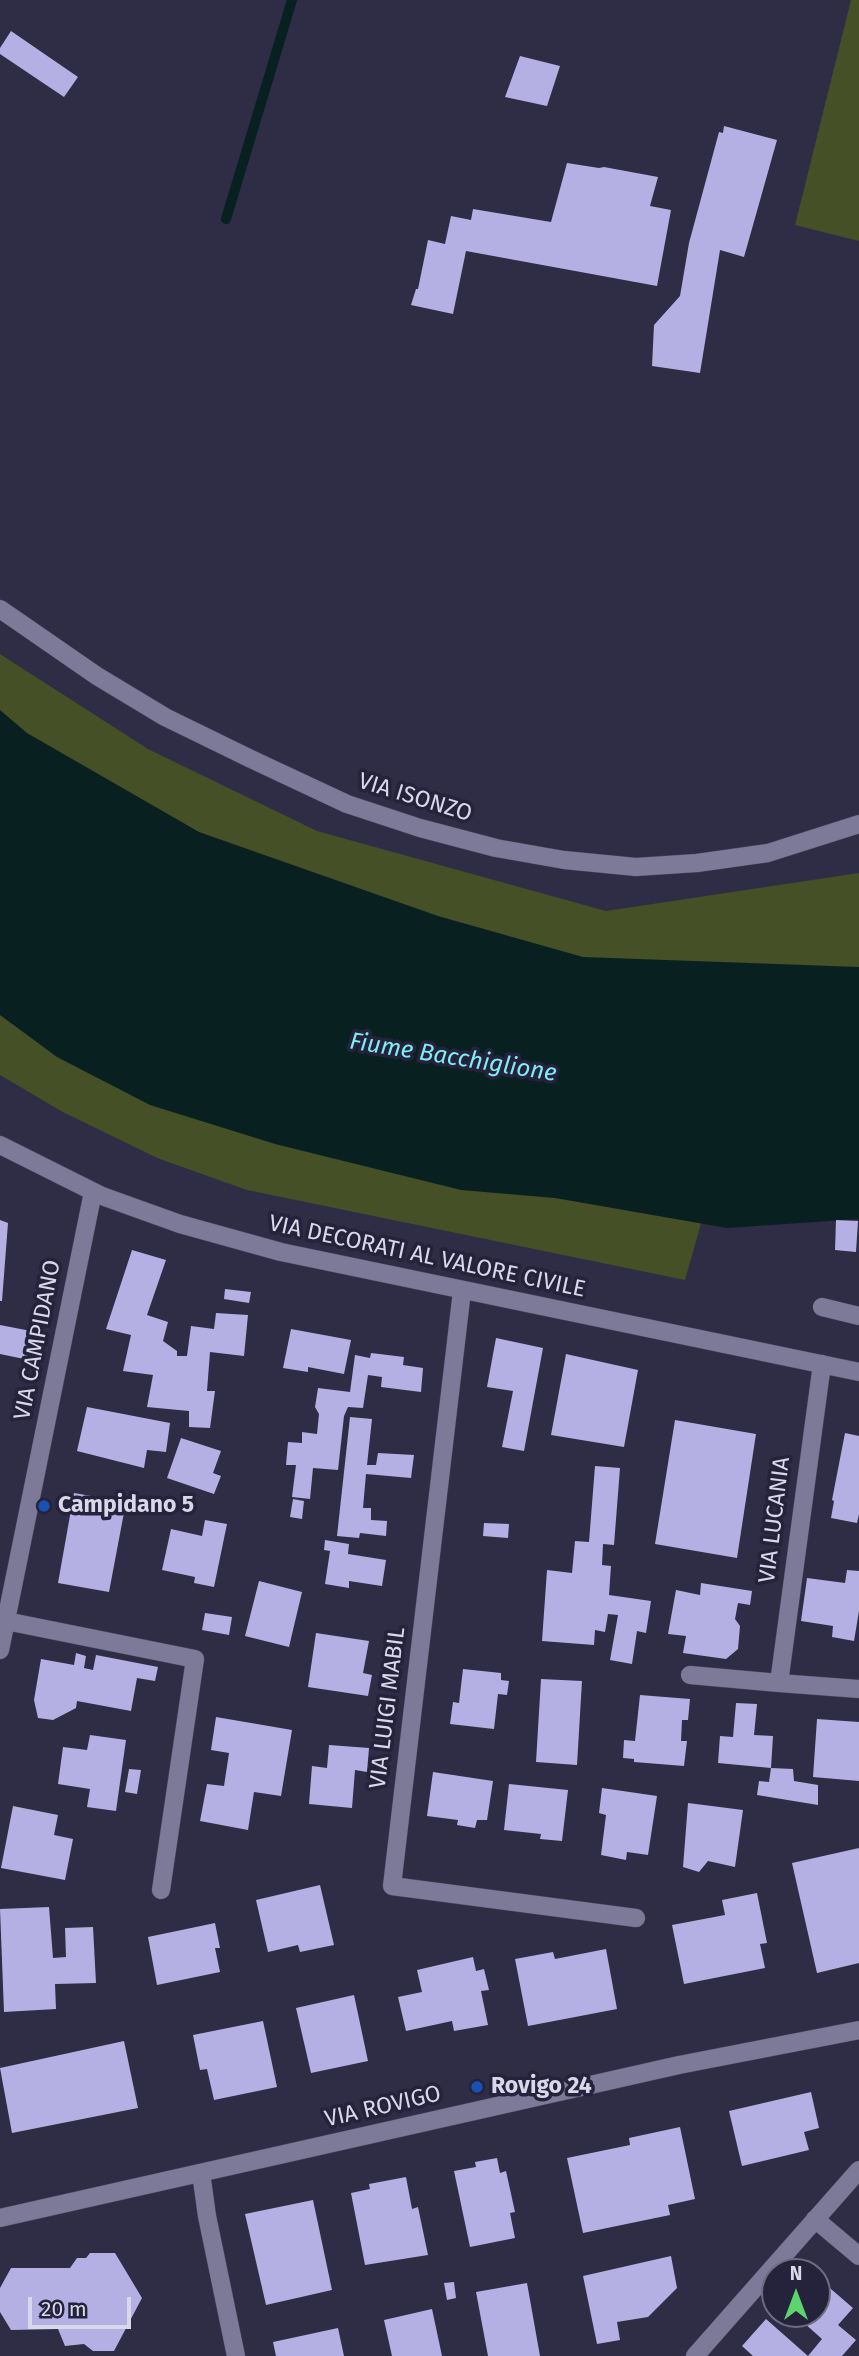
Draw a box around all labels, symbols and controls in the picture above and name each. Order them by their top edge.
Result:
street label: VIA ISONZO [355,768,475,828]
water label: Fiume Bacchiglione [348,1027,558,1089]
street label: VIA DECORATI AL VALORE CIVILE [266,1210,588,1304]
street label: VIA CAMPIDANO [9,1258,67,1422]
street label: VIA LUCANIA [754,1455,796,1585]
place label: Campidano 5 [58,1492,194,1520]
marker: Campidano 5 [36,1498,52,1514]
street label: VIA LUIGI MABIL [364,1626,412,1790]
place label: Rovigo 24 [491,2073,592,2101]
marker: Rovigo 24 [469,2079,485,2095]
street label: VIA ROVIGO [322,2080,444,2134]
north arrow [761,2258,831,2328]
text: N [790,2262,802,2285]
scale bar [32,2282,135,2326]
text: 20 m [41,2296,87,2322]

